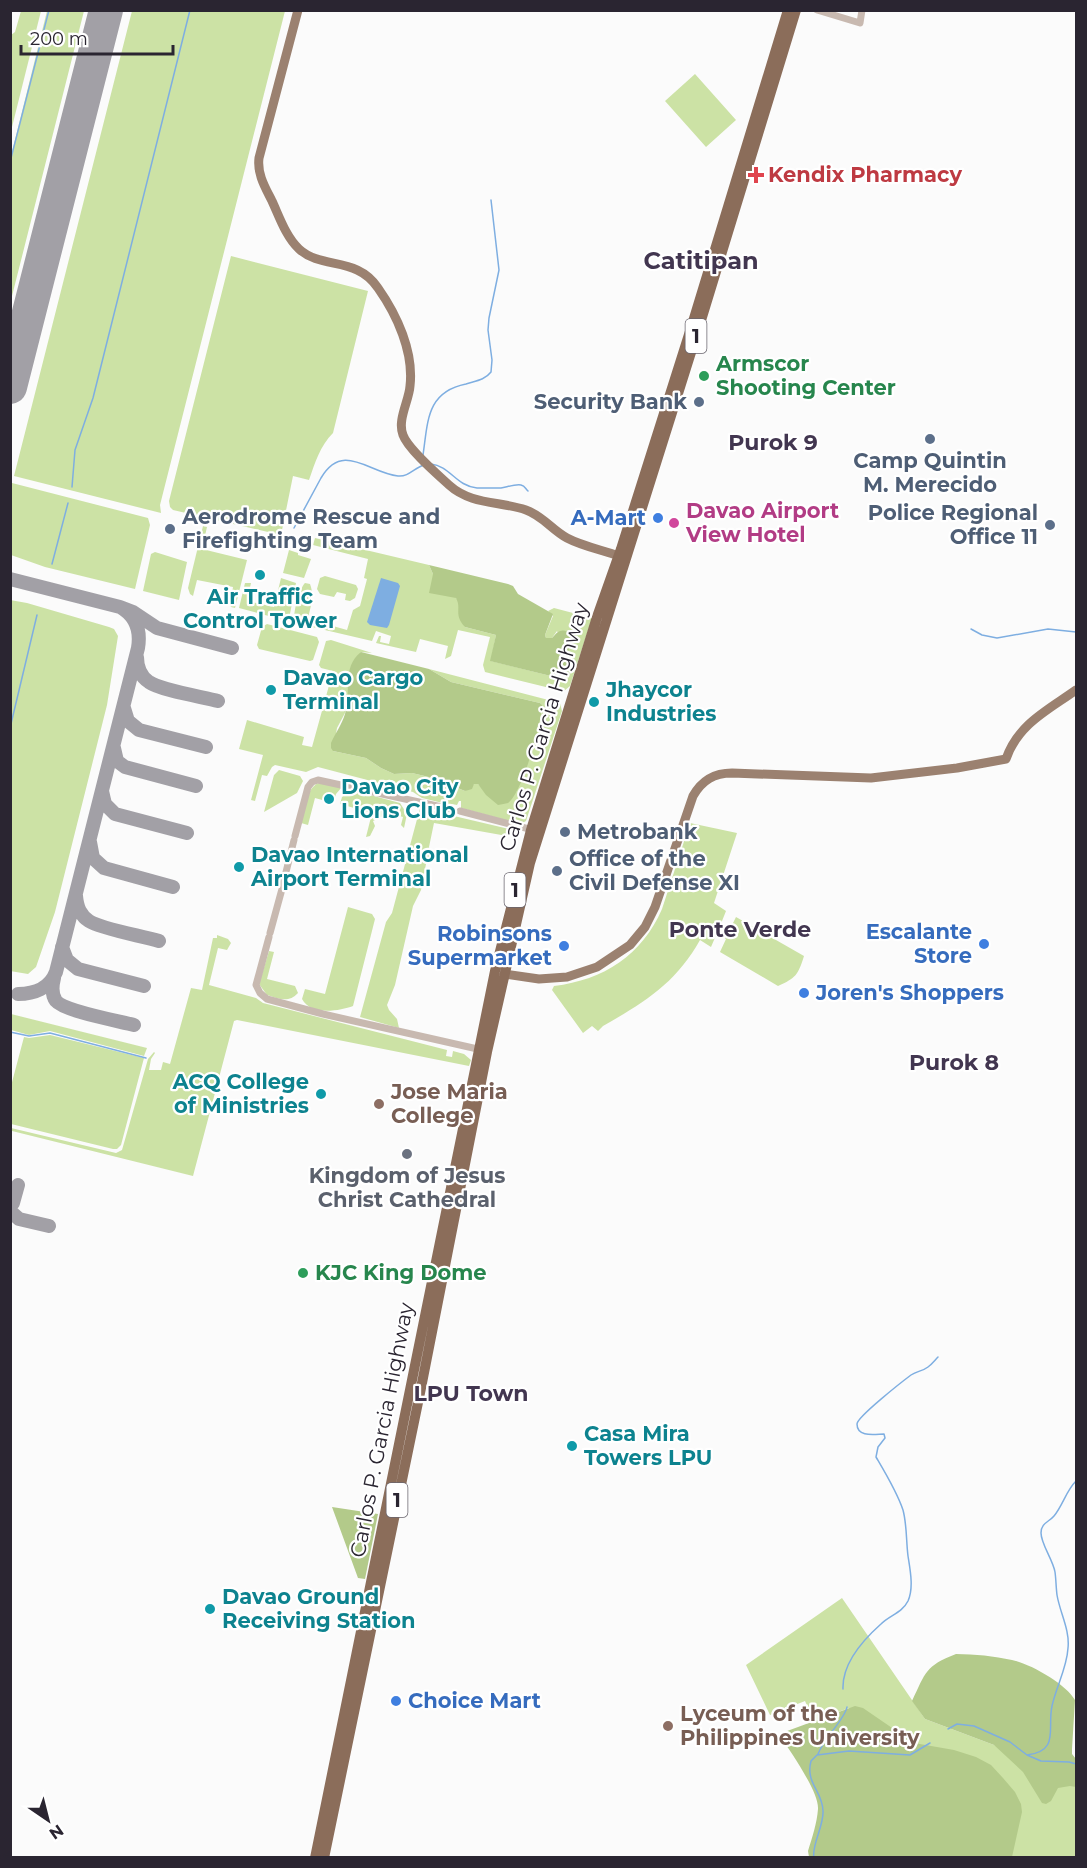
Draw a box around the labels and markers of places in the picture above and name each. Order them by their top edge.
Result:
place label: Kendix Pharmacy [768,162,963,187]
marker: Kendix Pharmacy [749,168,763,182]
place label: Armscor Shooting Center [715,351,896,400]
marker: Armscor Shooting Center [697,369,711,383]
place label: Security Bank [534,389,687,414]
marker: Security Bank [692,395,706,409]
marker: Camp Quintin M. Merecido [923,432,937,446]
place label: Camp Quintin M. Merecido [853,448,1007,497]
place label: Davao Airport View Hotel [685,498,839,547]
place label: Police Regional Office 11 [868,500,1038,549]
place label: Aerodrome Rescue and Firefighting Team [181,504,440,553]
place label: A-Mart [570,505,646,530]
marker: A-Mart [651,511,665,525]
marker: Davao Airport View Hotel [667,516,681,530]
marker: Police Regional Office 11 [1043,518,1057,532]
marker: Aerodrome Rescue and Firefighting Team [163,522,177,536]
marker: Air Traffic Control Tower [253,568,267,582]
place label: Air Traffic Control Tower [183,584,337,633]
place label: Davao Cargo Terminal [283,665,424,714]
place label: Jhaycor Industries [605,677,716,726]
marker: Davao Cargo Terminal [264,683,278,697]
marker: Jhaycor Industries [587,695,601,709]
place label: Davao City Lions Club [341,774,459,823]
marker: Davao City Lions Club [322,792,336,806]
place label: Metrobank [577,819,698,844]
marker: Metrobank [558,825,572,839]
place label: Davao International Airport Terminal [250,842,469,891]
place label: Office of the Civil Defense XI [569,846,740,895]
marker: Davao International Airport Terminal [232,860,246,874]
marker: Office of the Civil Defense XI [550,864,564,878]
place label: Escalante Store [866,919,972,968]
place label: Robinsons Supermarket [408,921,552,970]
marker: Escalante Store [977,937,991,951]
marker: Robinsons Supermarket [557,939,571,953]
place label: Joren's Shoppers [815,980,1004,1005]
marker: Joren's Shoppers [797,986,811,1000]
place label: ACQ College of Ministries [171,1069,309,1118]
place label: Jose Maria College [390,1079,508,1128]
marker: ACQ College of Ministries [314,1087,328,1101]
marker: Jose Maria College [372,1097,386,1111]
marker: Kingdom of Jesus Christ Cathedral [400,1147,414,1161]
place label: Kingdom of Jesus Christ Cathedral [309,1163,505,1212]
place label: KJC King Dome [315,1260,487,1285]
marker: KJC King Dome [296,1266,310,1280]
place label: Casa Mira Towers LPU [584,1421,712,1470]
marker: Casa Mira Towers LPU [565,1439,579,1453]
place label: Davao Ground Receiving Station [222,1584,415,1633]
marker: Davao Ground Receiving Station [203,1602,217,1616]
place label: Choice Mart [408,1688,541,1713]
marker: Choice Mart [389,1694,403,1708]
place label: Lyceum of the Philippines University [680,1701,920,1750]
marker: Lyceum of the Philippines University [661,1719,675,1733]

